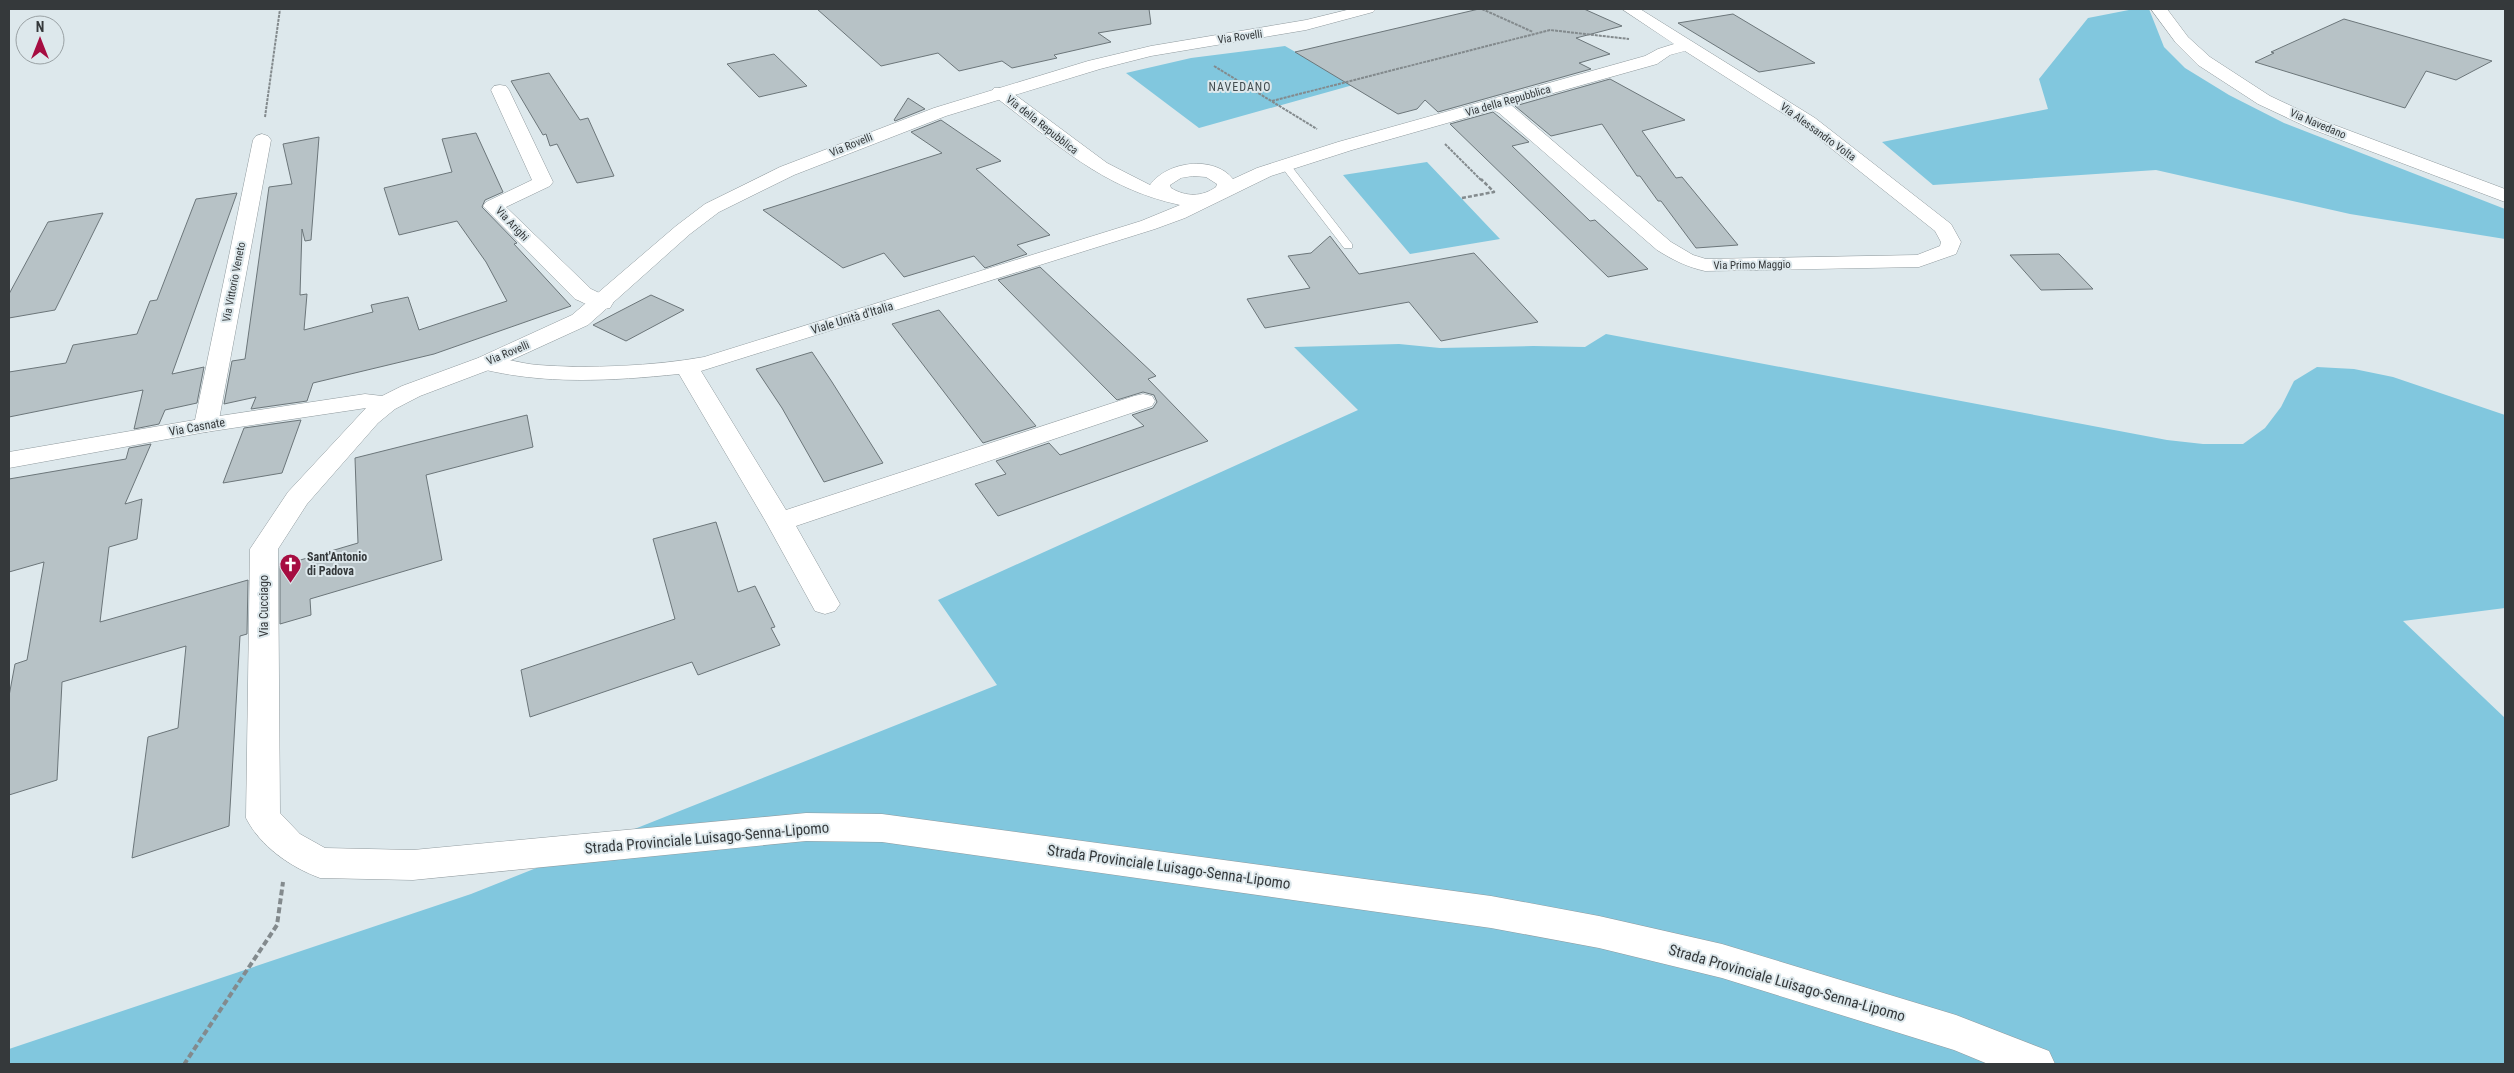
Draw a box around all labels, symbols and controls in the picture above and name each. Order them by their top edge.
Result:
north arrow [15,15,65,65]
text: N [36,19,44,35]
street label: Via Rovelli [1217,27,1263,47]
district label: NAVEDANO [1209,80,1271,94]
street label: Via della Repubblica [1464,83,1552,119]
street label: Via della Repubblica [1003,93,1081,157]
street label: Via Alessandro Volta [1778,100,1858,164]
street label: Via Navedano [2288,106,2349,142]
street label: Via Rovelli [828,131,874,159]
street label: Via Arighi [493,204,531,244]
street label: Via Vittorio Veneto [220,240,248,323]
street label: Via Primo Maggio [1713,258,1791,272]
street label: Viale Unità d'Italia [809,299,895,337]
street label: Via Rovelli [485,338,531,368]
street label: Via Casnate [168,415,227,439]
place label: Sant'Antonio di Padova [307,550,367,578]
church icon: Sant'Antonio di Padova [279,552,303,583]
street label: Via Cucciago [257,575,271,637]
street label: Strada Provinciale Luisago-Senna-Lipomo [584,818,830,858]
street label: Strada Provinciale Luisago-Senna-Lipomo [1046,841,1292,893]
street label: Strada Provinciale Luisago-Senna-Lipomo [1667,941,1907,1025]

